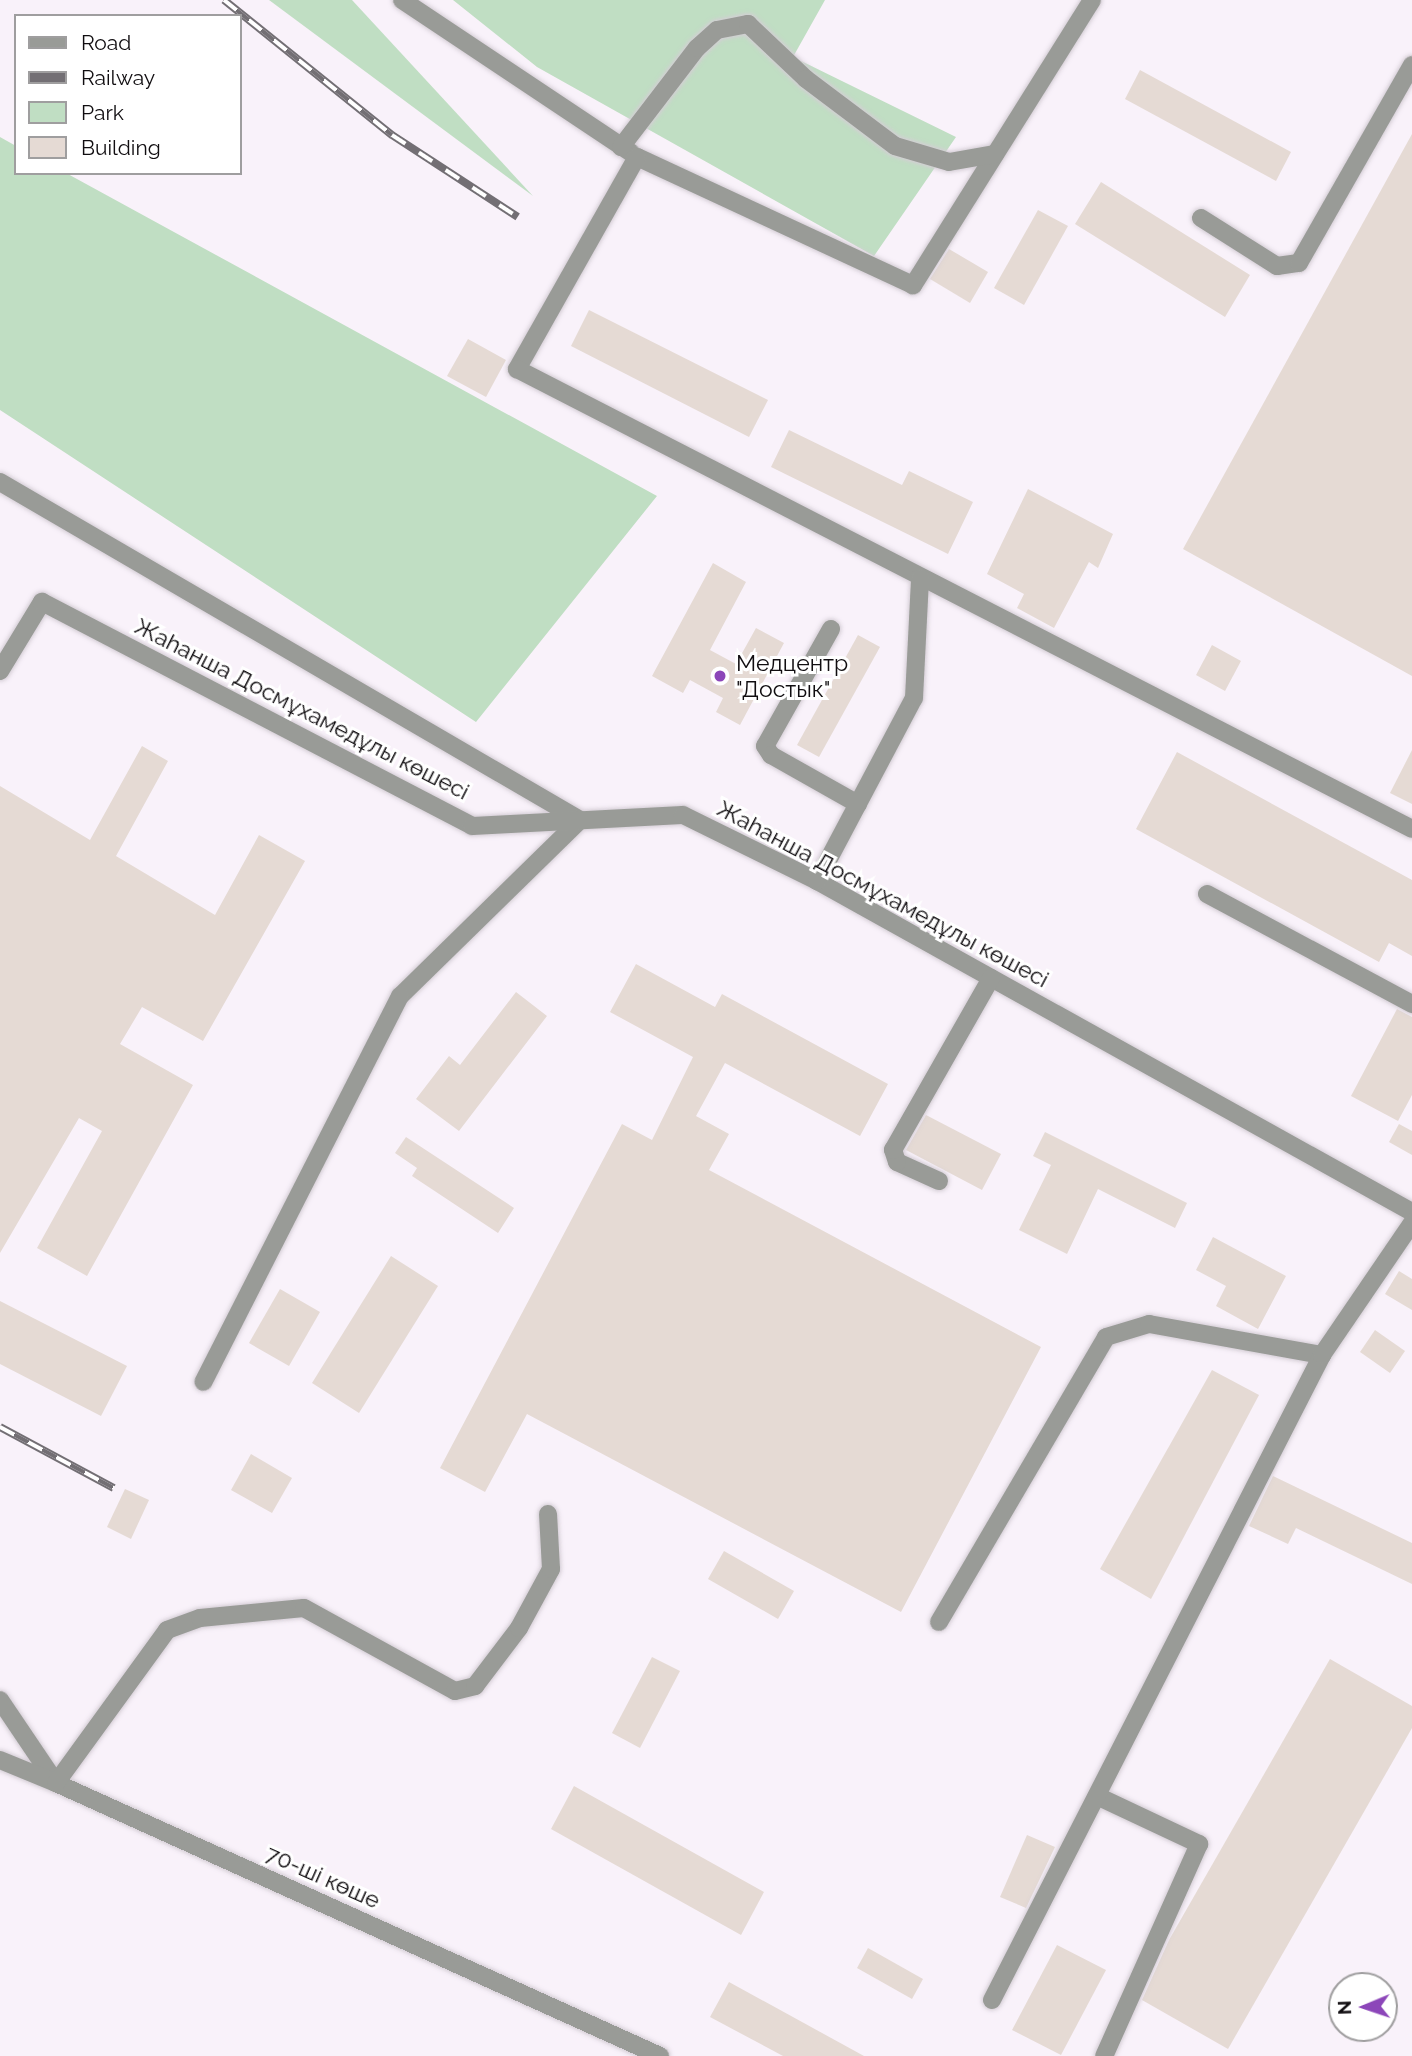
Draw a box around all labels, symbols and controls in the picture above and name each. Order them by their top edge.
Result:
legend [14,14,242,175]
text: Road [81,30,131,55]
text: Railway [81,65,155,90]
text: Park [81,100,124,125]
text: Building [81,135,161,160]
street label: Жаһанша Досмұхамедұлы көшесі [130,612,474,806]
place label: Медцентр "Достык" [736,649,848,703]
marker: Медцентр "Достык" [710,666,730,686]
street label: Жаһанша Досмұхамедұлы көшесі [712,795,1054,993]
street label: 70-ші көше [262,1840,384,1914]
north arrow [1328,1972,1398,2042]
text: N [1333,2000,1355,2015]

